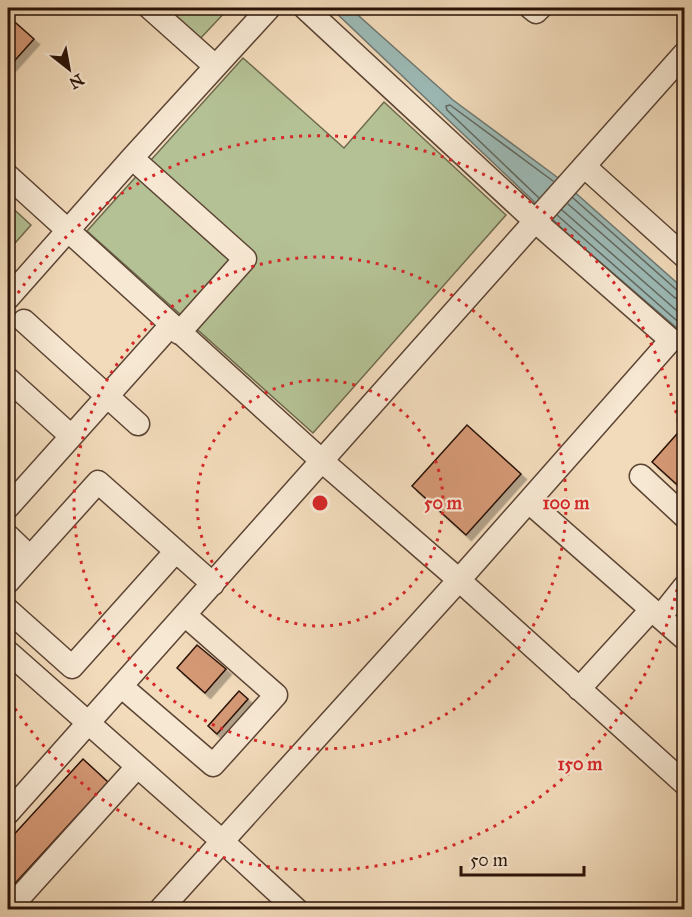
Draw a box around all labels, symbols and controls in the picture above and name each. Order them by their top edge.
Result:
north arrow [39,39,99,99]
text: N [65,70,87,93]
text: 50 m [424,492,463,514]
text: 100 m [543,492,590,514]
centre of rings [310,493,330,513]
text: 150 m [558,753,603,775]
scale bar [461,839,584,877]
text: 50 m [470,849,508,871]

